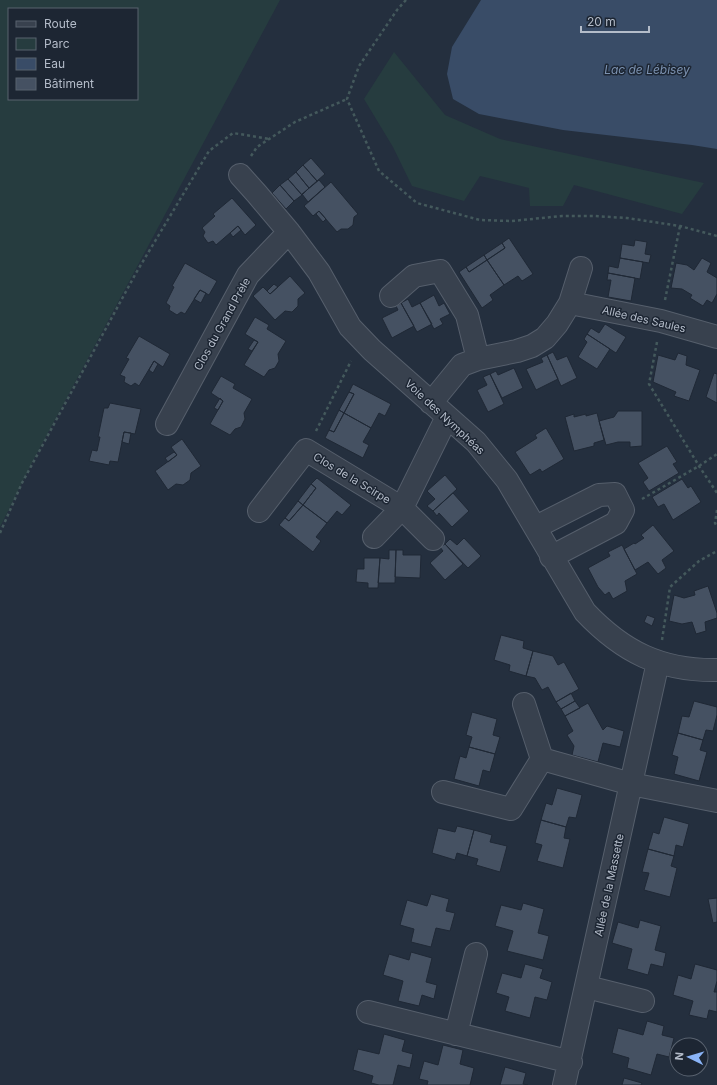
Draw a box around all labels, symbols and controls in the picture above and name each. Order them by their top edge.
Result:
legend [8,8,138,100]
scale bar [581,8,649,34]
text: 20 m [587,14,616,29]
text: Route [44,16,77,31]
text: Parc [44,36,70,51]
text: Eau [44,56,65,71]
water label: Lac de Lébisey [604,62,690,77]
text: Bâtiment [44,76,94,91]
street label: Clos du Grand Prèle [191,275,253,373]
street label: Allée des Saules [601,303,687,335]
street label: Voie des Nymphéas [402,377,488,458]
street label: Clos de la Scirpe [311,449,393,507]
street label: Allée de la Massette [591,832,627,938]
north arrow [669,1037,709,1077]
text: N [672,1051,686,1061]

